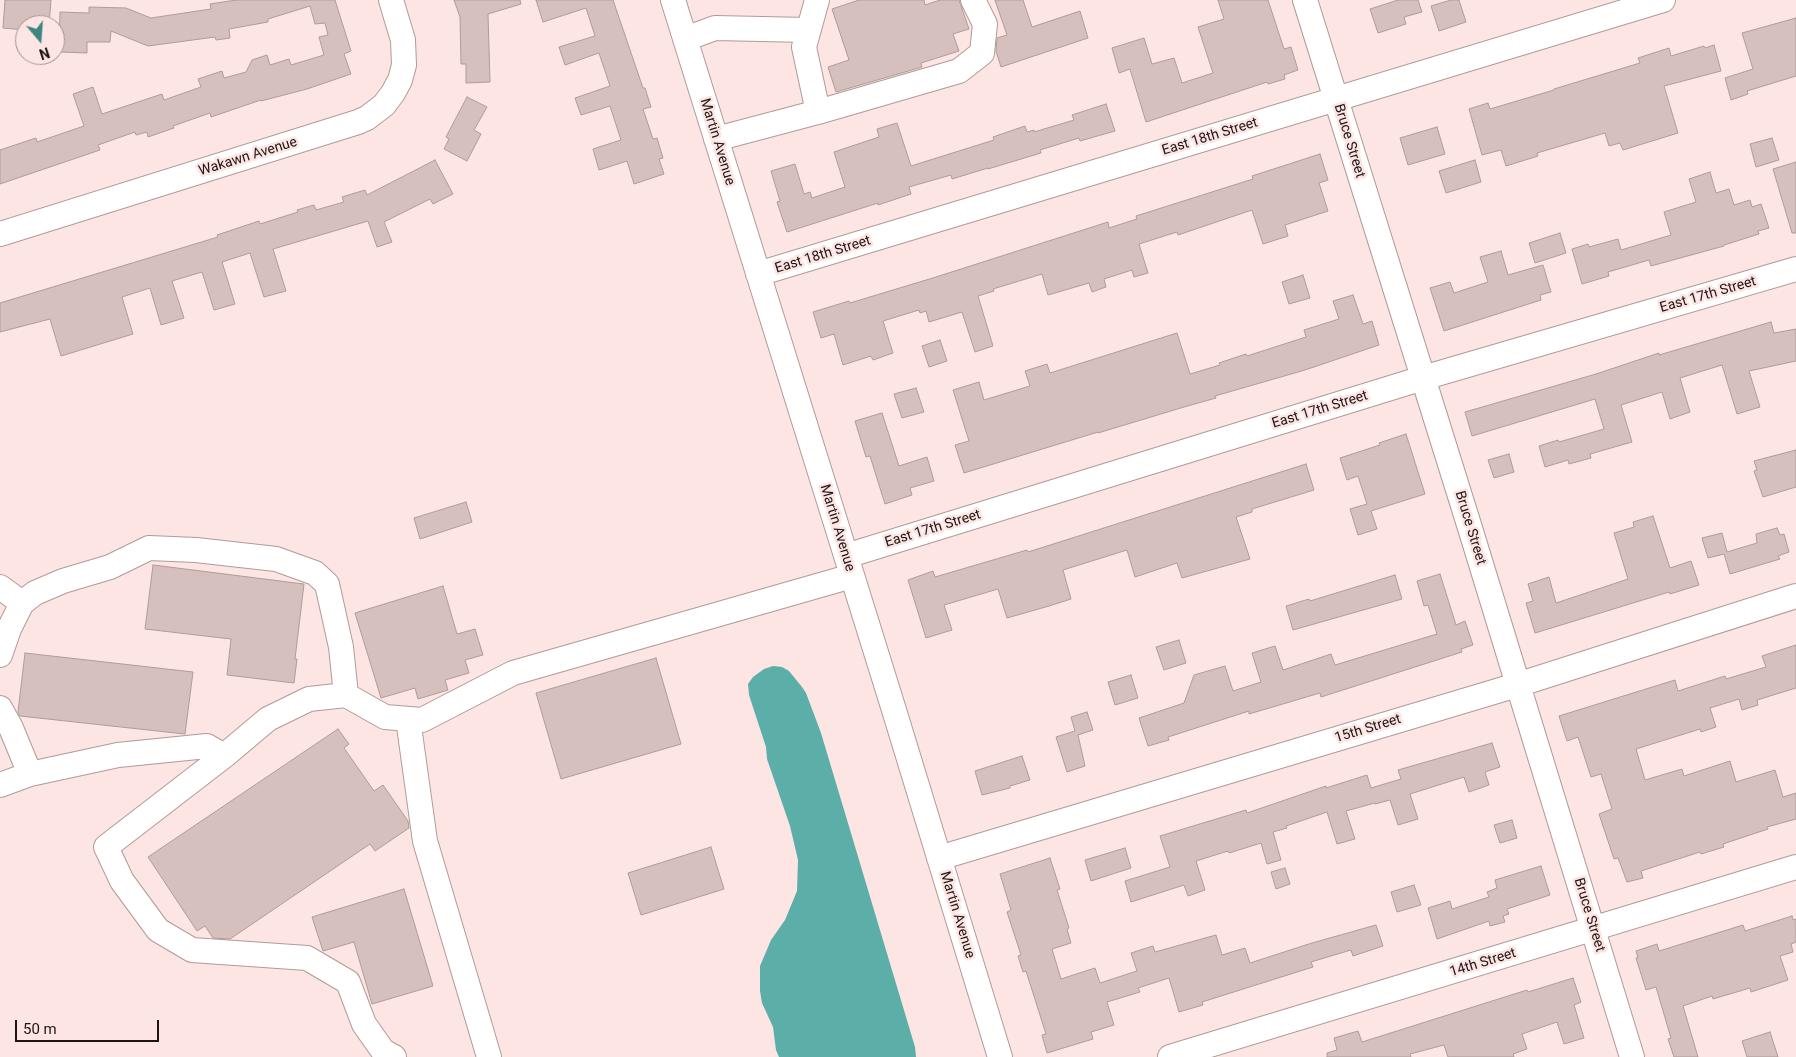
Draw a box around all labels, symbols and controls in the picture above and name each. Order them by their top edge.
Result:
north arrow [15,15,65,65]
text: N [37,44,52,62]
street label: Martin Avenue [696,97,738,187]
street label: Bruce Street [1330,102,1368,180]
street label: East 18th Street [1160,114,1260,160]
street label: Wakawn Avenue [197,134,299,180]
street label: East 18th Street [773,232,873,278]
street label: East 17th Street [1658,273,1758,317]
street label: East 17th Street [1270,387,1370,433]
street label: Martin Avenue [816,483,858,573]
street label: Bruce Street [1451,489,1489,567]
street label: East 17th Street [883,506,983,552]
street label: 15th Street [1333,711,1403,747]
street label: Martin Avenue [936,870,978,960]
street label: Bruce Street [1570,876,1608,954]
street label: 14th Street [1448,945,1518,981]
scale bar [18,1010,161,1042]
text: 50 m [23,1020,57,1038]

